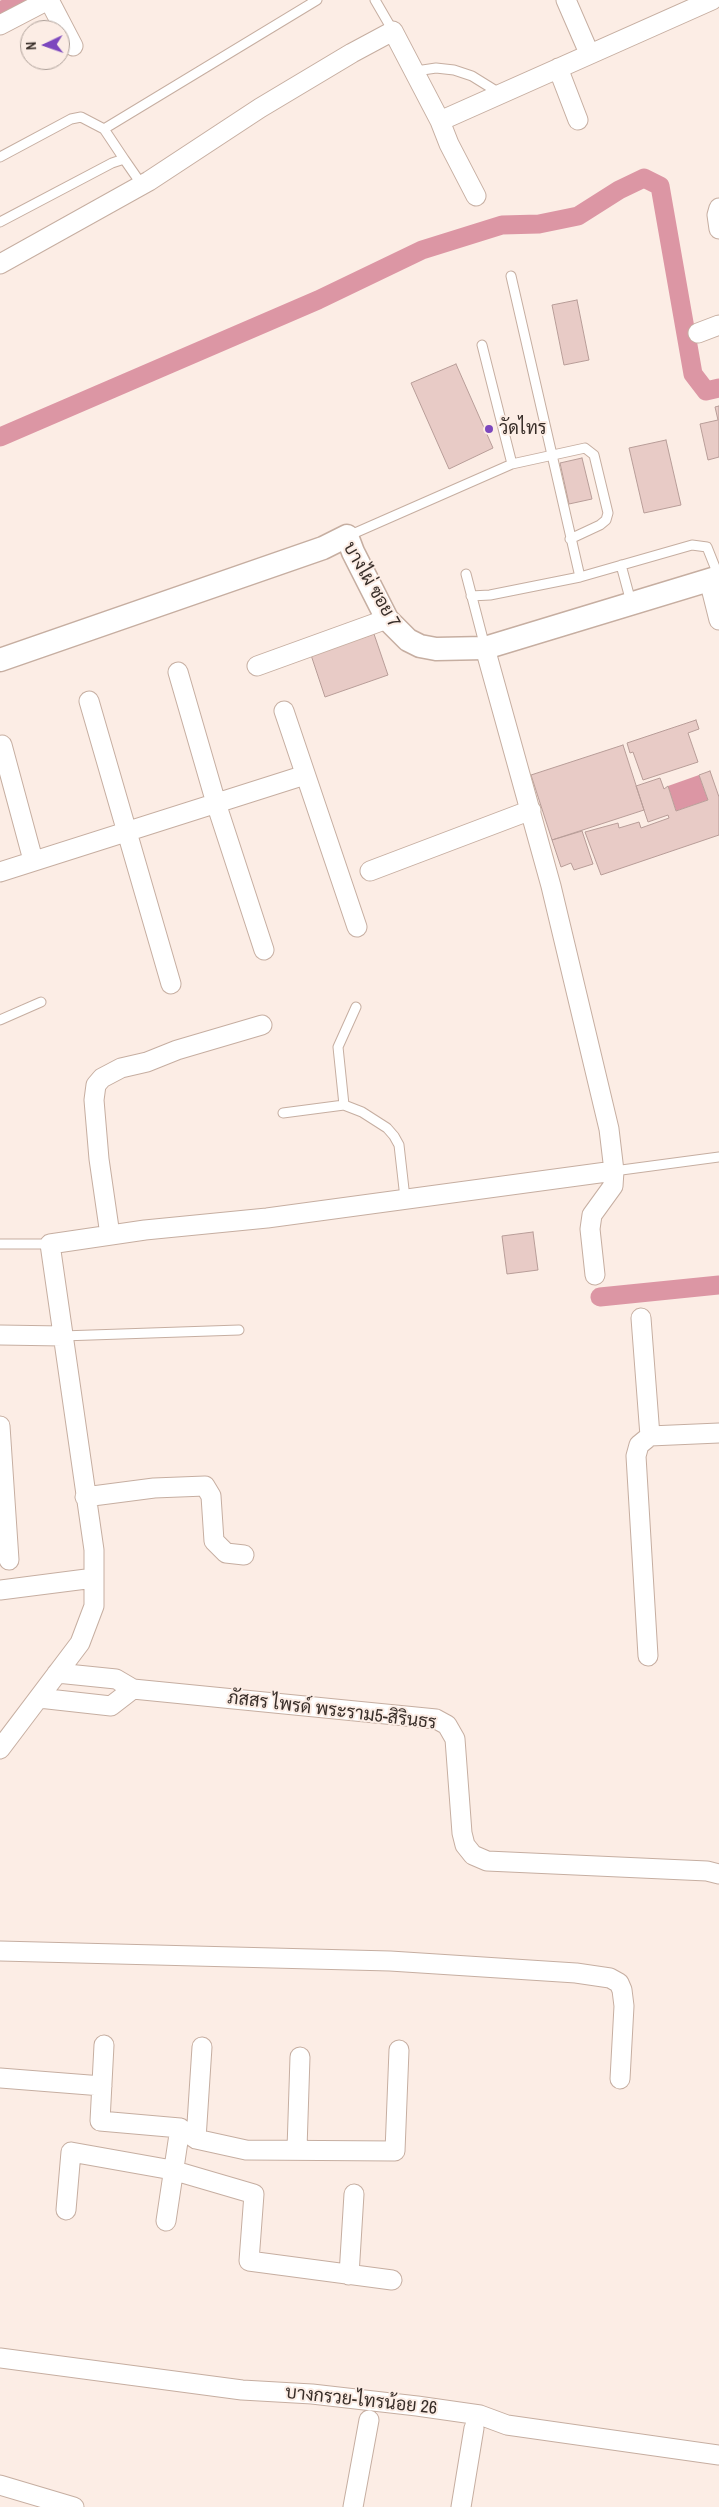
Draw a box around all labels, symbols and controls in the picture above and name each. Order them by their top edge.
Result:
north arrow [20,20,70,70]
text: N [22,41,40,50]
place label: วัดไทร [499,418,546,440]
marker: วัดไทร [483,423,495,435]
street label: บางไผ่ ซอย 7 [338,538,404,632]
street label: ภัสสร ไพรด์ พระราม5-สิรินธร [226,1687,438,1735]
street label: บางกรวย-ไทรน้อย 26 [284,2382,438,2420]

